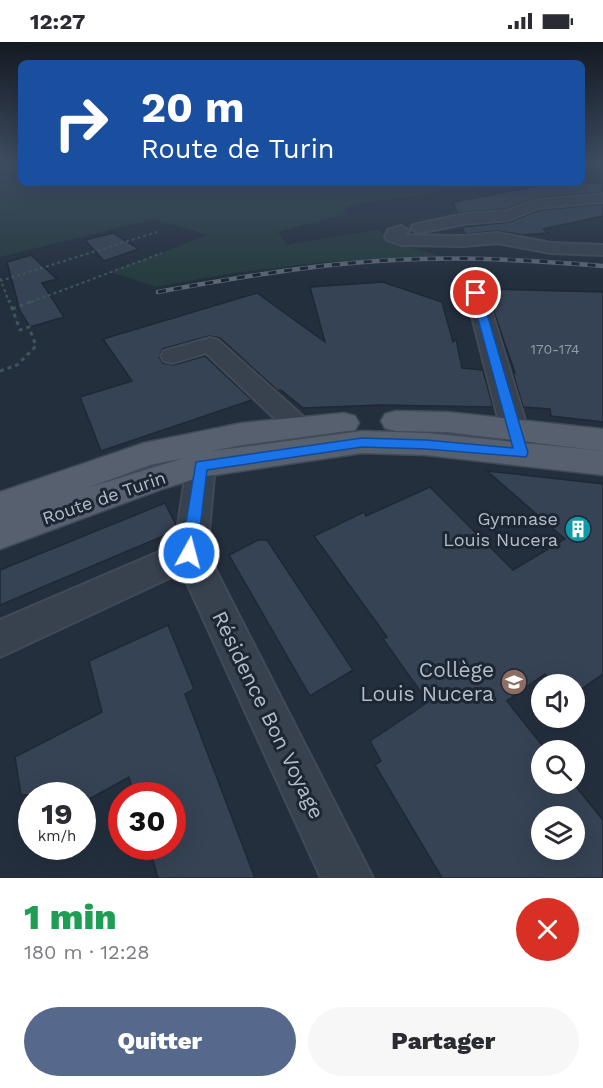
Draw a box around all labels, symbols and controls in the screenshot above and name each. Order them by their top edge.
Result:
text: 12:27 [30,9,85,34]
text: 20 m [141,83,245,132]
icon: right [42,84,120,162]
text: Route de Turin [141,133,335,165]
pin [450,267,501,318]
icon: arrive [459,276,492,309]
house number: 170-174 [530,341,580,357]
street label: Route de Turin [39,467,168,528]
place label: Gymnase Louis Nucera [443,508,558,550]
building icon: Gymnase Louis Nucera [563,514,593,544]
position arrow [157,521,221,585]
street label: Résidence Bon Voyage [207,607,330,823]
place label: Collège Louis Nucera [360,657,494,706]
school or university icon: Collège Louis Nucera [499,667,529,697]
map controls [531,674,585,860]
button: sound [531,674,585,728]
button: search [531,740,585,794]
speed limit sign: 30 [108,782,186,860]
text: 19 [41,796,73,831]
button: layers [531,806,585,860]
text: km/h [38,827,76,845]
text: 1 min [24,896,117,938]
button: close [516,898,579,961]
text: 180 m · 12:28 [24,940,150,964]
button: Quitter [24,1007,296,1076]
button: Partager [308,1007,579,1076]

